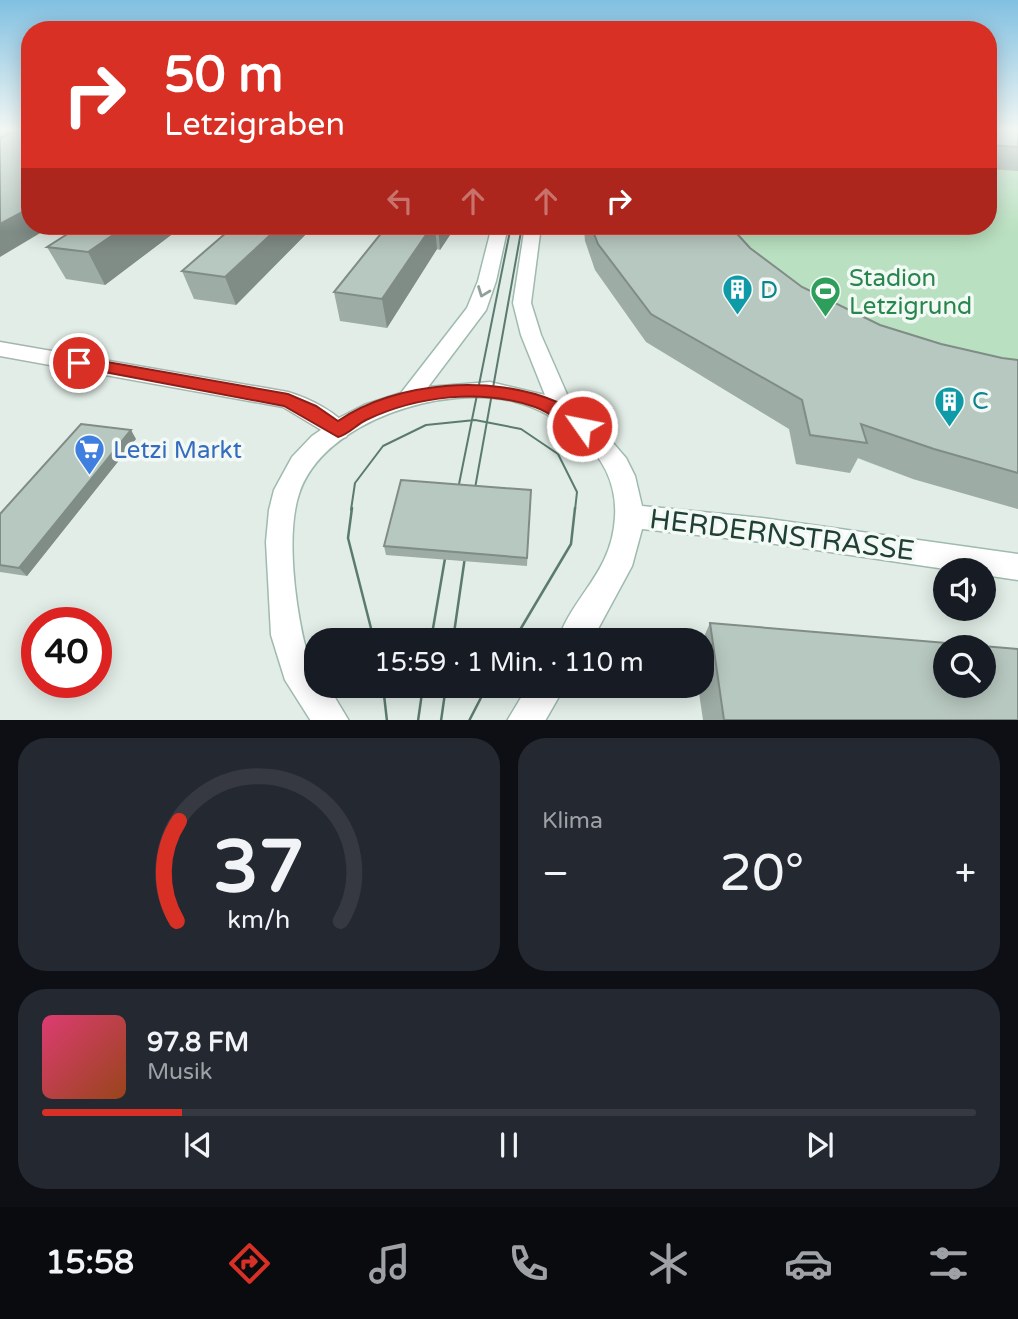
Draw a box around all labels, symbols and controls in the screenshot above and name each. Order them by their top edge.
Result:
text: 50 m [164,46,283,105]
icon: right [49,49,140,140]
text: Letzigraben [164,106,345,144]
icon: left [381,182,419,220]
icon: ahead [454,182,492,220]
icon: ahead [527,182,565,220]
icon: right [600,182,638,220]
place label: Stadion Letzigrund [849,264,972,321]
building icon: D [720,273,754,317]
sports icon: Stadion Letzigrund [809,275,843,319]
place label: D [760,276,778,305]
one-way arrow [477,285,491,297]
pin [49,333,109,393]
icon: arrive [60,344,98,382]
building icon: C [932,384,966,428]
place label: C [972,387,989,416]
position arrow [545,389,619,463]
supermarket icon: Letzi Markt [73,433,107,477]
place label: Letzi Markt [113,436,242,465]
street label: HERDERNSTRASSE [648,502,916,568]
map controls [933,558,996,698]
button: sound [933,558,996,621]
speed limit sign: 40 [21,607,112,698]
button: search [933,635,996,698]
text: 15:59 · 1 Min. · 110 m [374,647,644,678]
text: Klima [542,807,603,835]
text: 37 [213,824,305,912]
text: 20° [719,842,804,905]
text: − [542,851,569,897]
text: + [955,851,976,897]
text: km/h [228,904,290,934]
text: 97.8 FM [147,1027,249,1058]
text: Musik [147,1058,212,1086]
icon: previous [179,1126,217,1164]
icon: pause [490,1126,528,1164]
icon: next [801,1126,839,1164]
icon: directions [225,1239,274,1288]
icon: music [365,1239,414,1288]
icon: phone [504,1239,553,1288]
icon: climate [644,1239,693,1288]
icon: car [784,1239,833,1288]
icon: filters [924,1239,973,1288]
text: 15:58 [45,1244,134,1282]

